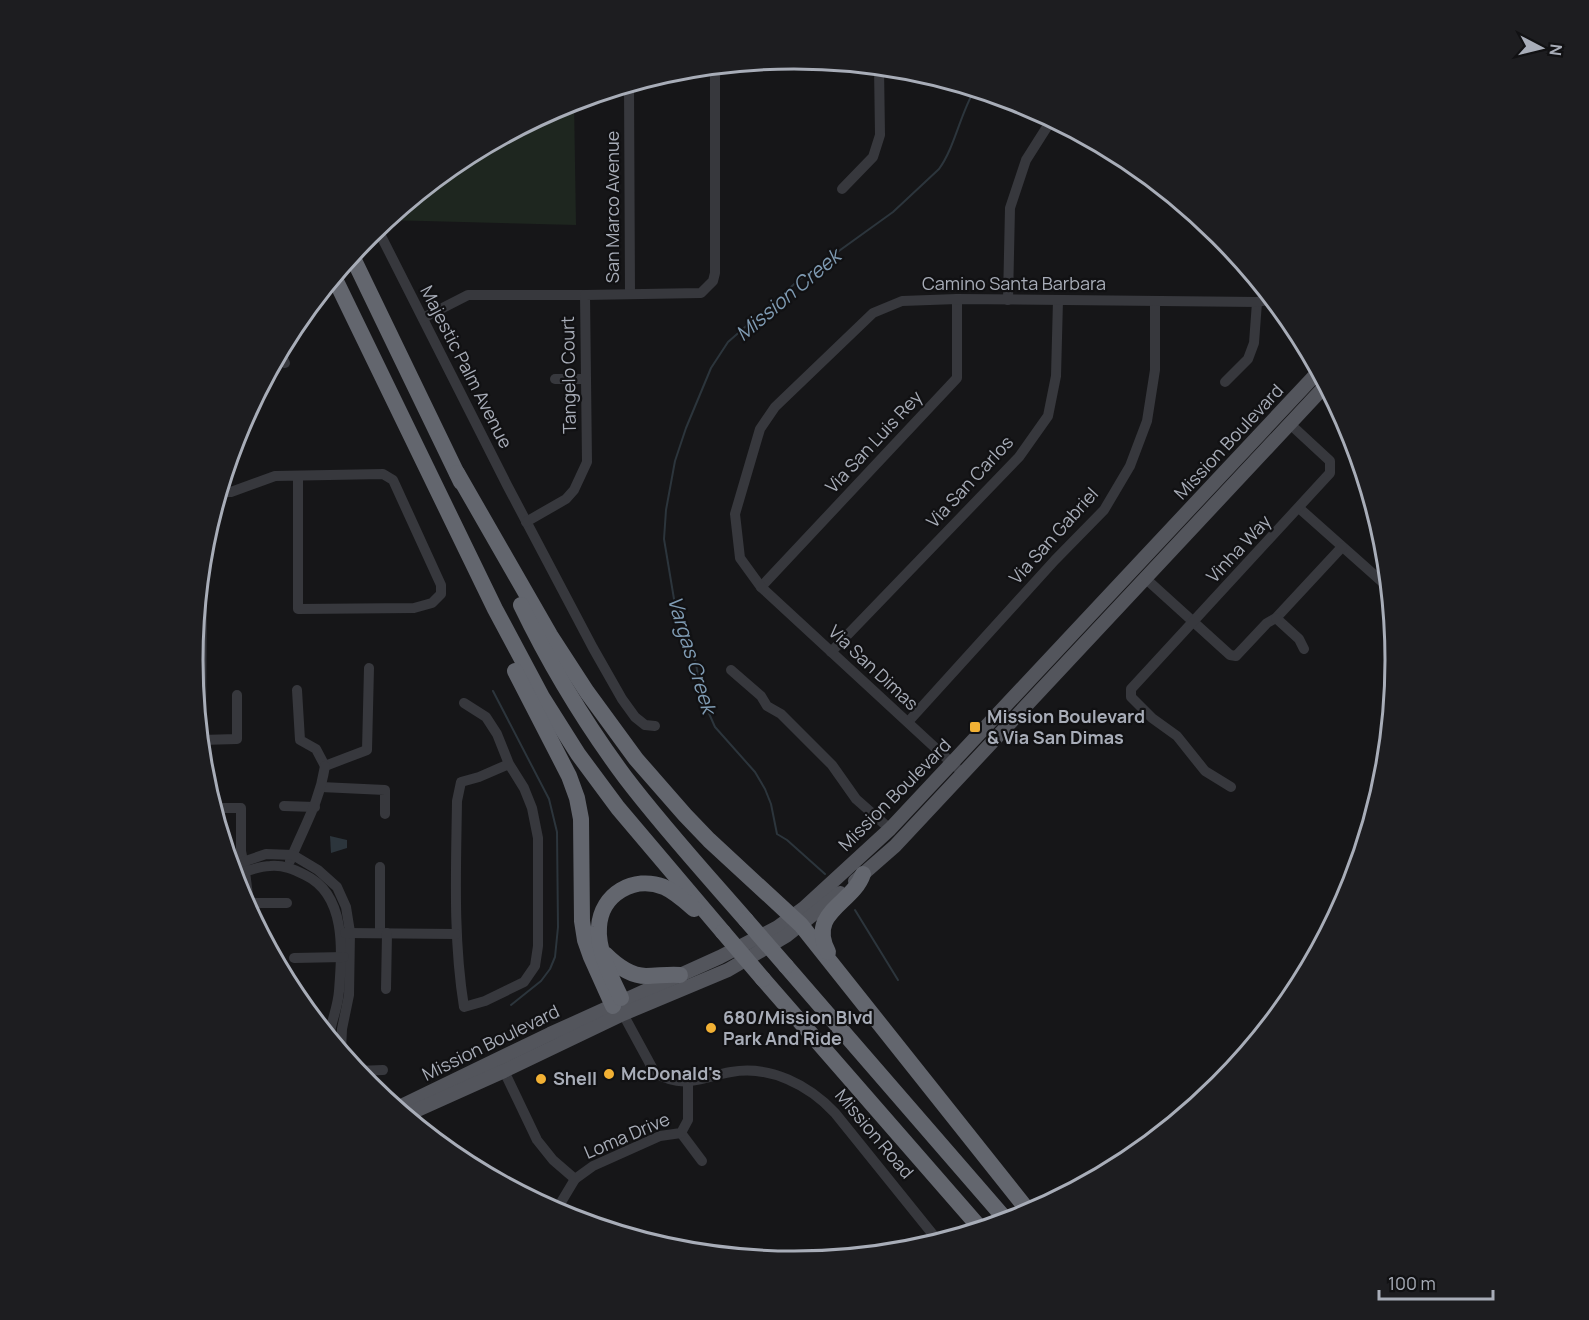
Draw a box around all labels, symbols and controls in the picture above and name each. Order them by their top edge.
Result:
north arrow [1511,18,1571,78]
text: N [1544,43,1568,57]
street label: San Marco Avenue [600,131,624,283]
water label: Mission Creek [729,241,848,347]
street label: Camino Santa Barbara [922,271,1106,295]
street label: Majestic Palm Avenue [415,281,518,452]
street label: Tangelo Court [555,316,581,434]
street label: Mission Boulevard [1168,378,1288,504]
street label: Via San Luis Rey [819,384,927,498]
street label: Via San Carlos [920,430,1018,532]
street label: Via San Gabriel [1003,482,1103,589]
street label: Vinha Way [1201,509,1276,587]
water label: Vargas Creek [662,593,724,720]
street label: Via San Dimas [824,619,924,715]
place label: Mission Boulevard & Via San Dimas [987,704,1145,749]
marker: Mission Boulevard & Via San Dimas [968,720,982,734]
street label: Mission Boulevard [833,733,956,856]
street label: Mission Boulevard [418,999,563,1086]
place label: 680/Mission Blvd Park And Ride [723,1005,873,1050]
marker: 680/Mission Blvd Park And Ride [704,1021,718,1035]
place label: McDonald's [621,1061,722,1085]
place label: Shell [553,1066,597,1090]
marker: McDonald's [602,1067,616,1081]
marker: Shell [534,1072,548,1086]
street label: Mission Road [830,1083,919,1183]
street label: Loma Drive [580,1106,673,1164]
scale bar [1379,1263,1493,1301]
text: 100 m [1388,1271,1436,1295]

